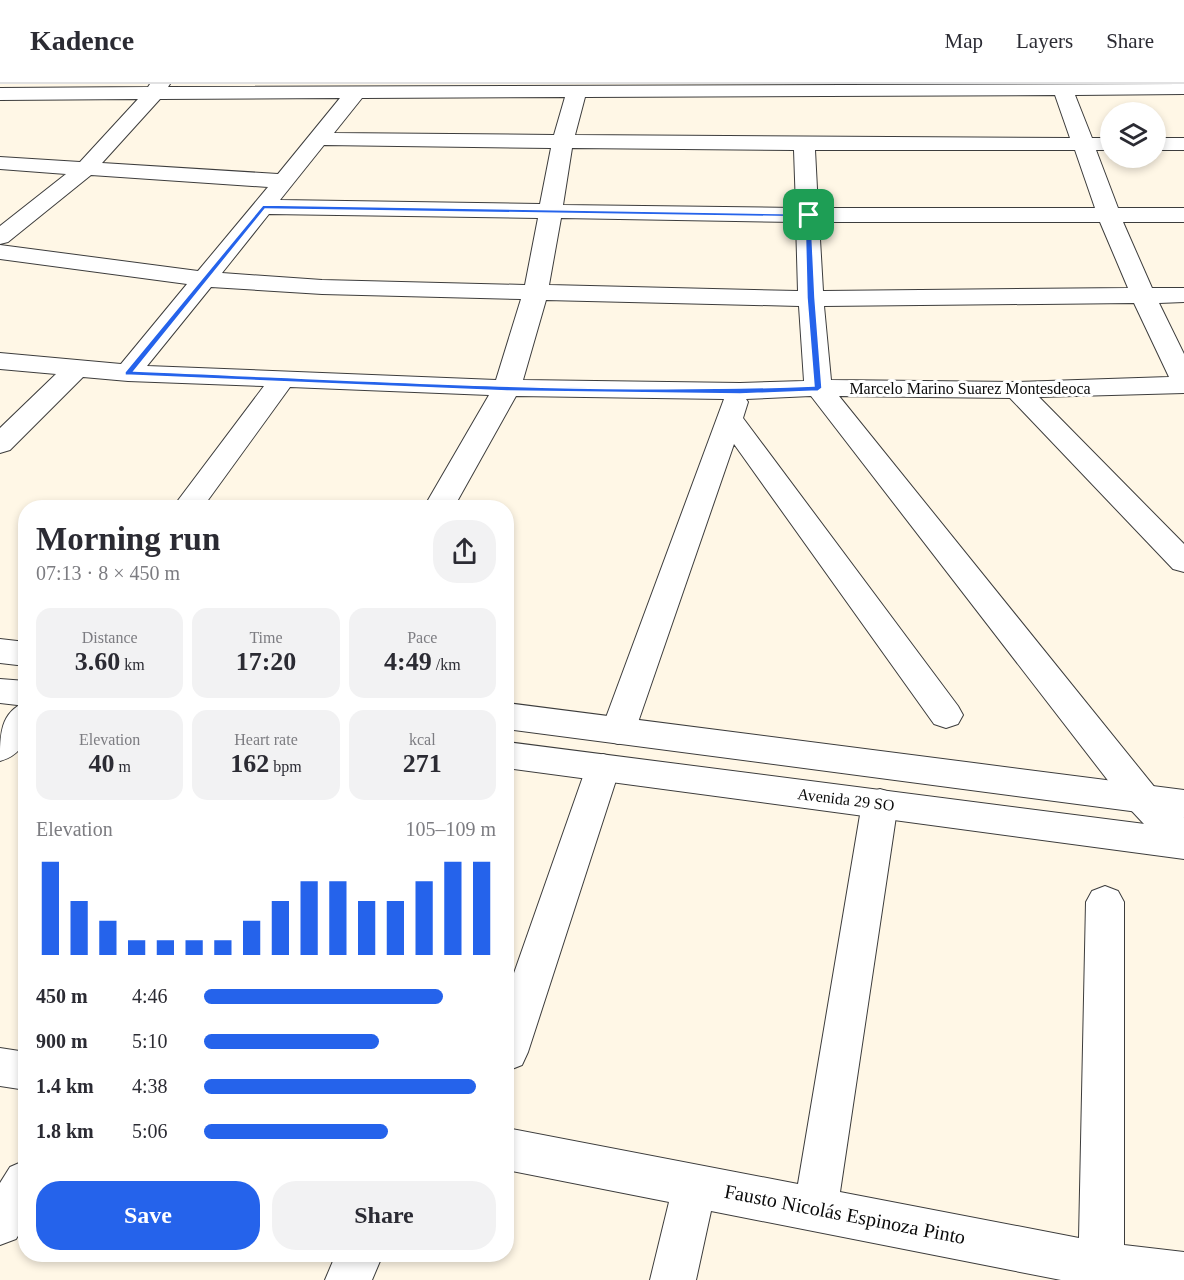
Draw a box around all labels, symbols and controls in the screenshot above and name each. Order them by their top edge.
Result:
text: Kadence [30,25,134,56]
text: Map [945,29,983,53]
text: Layers [1016,29,1073,53]
text: Share [1106,29,1154,53]
map controls [1100,102,1166,168]
button: layers [1100,102,1166,168]
pin [783,189,834,240]
icon: arrive [792,198,825,231]
street label: Marcelo Marino Suarez Montesdeoca [849,380,1091,397]
button: share [433,520,496,583]
text: Morning run [36,521,220,557]
text: 07:13 · 8 × 450 m [36,562,180,584]
text: Distance [82,629,138,646]
text: Time [249,629,283,646]
text: Pace [407,629,437,646]
text: 3.60 [75,647,120,676]
text: 17:20 [236,647,296,676]
text: 4:49 [384,647,432,676]
text: km [120,656,145,673]
text: /km [432,656,461,673]
text: Elevation [79,731,140,748]
text: Heart rate [234,731,298,748]
text: kcal [409,731,436,748]
text: 40 [88,749,114,778]
text: 162 [230,749,269,778]
text: 271 [403,749,442,778]
text: m [114,758,131,775]
text: bpm [269,758,302,775]
street label: Avenida 29 SO [797,785,895,814]
text: Elevation [36,818,113,840]
text: 105–109 m [405,818,496,840]
text: 450 m [36,985,88,1007]
text: 4:46 [132,985,168,1007]
text: 900 m [36,1030,88,1052]
text: 5:10 [132,1030,168,1052]
text: 1.4 km [36,1075,94,1097]
text: 4:38 [132,1075,168,1097]
text: 1.8 km [36,1120,94,1142]
text: 5:06 [132,1120,168,1142]
street label: Fausto Nicolás Espinoza Pinto [722,1180,967,1249]
button: Save [36,1181,260,1250]
button: Share [272,1181,496,1250]

